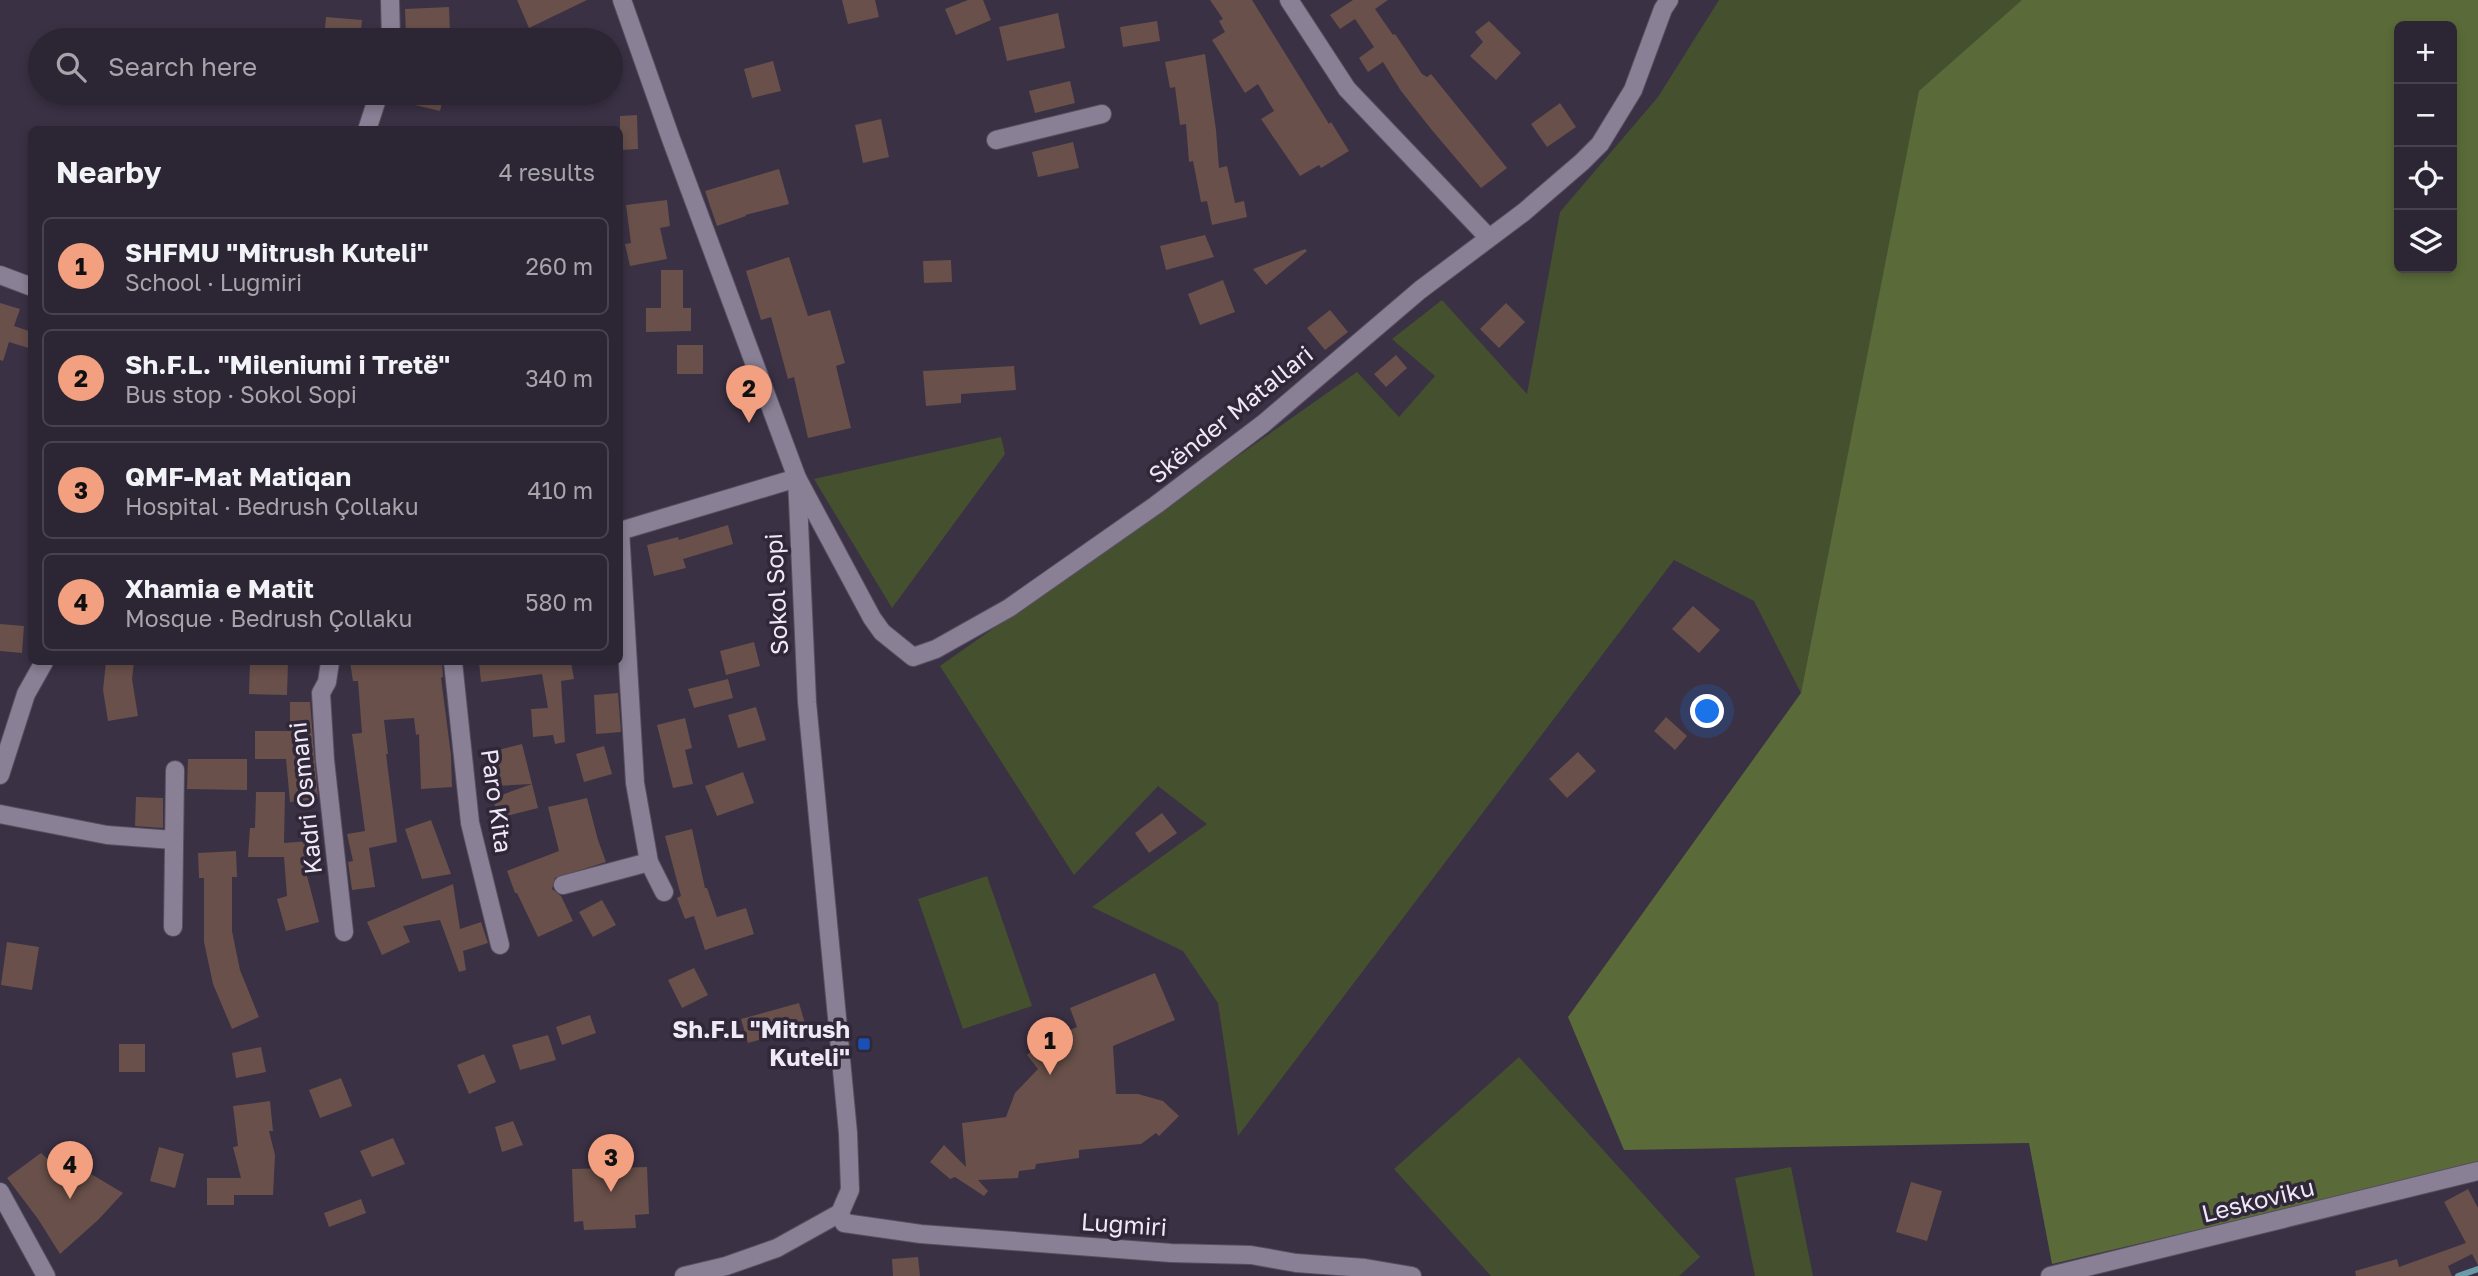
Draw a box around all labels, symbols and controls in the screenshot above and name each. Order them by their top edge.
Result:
map controls [2394,21,2457,273]
button: + [2394,21,2457,84]
search box [28,28,623,105]
icon: search [52,48,90,86]
text: Search here [108,51,257,82]
button: − [2394,84,2457,147]
button: locate [2394,147,2457,210]
text: Nearby [56,154,161,190]
text: 4 results [499,158,595,186]
button: layers [2394,210,2457,273]
text: SHFMU "Mitrush Kuteli" [125,237,429,268]
text: 1 [75,252,87,280]
text: 260 m [525,252,593,280]
text: School · Lugmiri [125,268,302,296]
street label: Skënder Matallari [1142,339,1318,489]
text: Sh.F.L. "Mileniumi i Tretë" [125,349,450,380]
text: 2 [74,364,88,392]
text: 340 m [525,364,593,392]
pin: 2 [726,365,772,423]
text: Bus stop · Sokol Sopi [125,380,357,408]
text: QMF-Mat Matiqan [125,461,351,492]
text: 3 [74,476,88,504]
text: 410 m [527,476,593,504]
text: Hospital · Bedrush Çollaku [125,492,419,520]
street label: Sokol Sopi [758,532,793,656]
text: Xhamia e Matit [125,573,314,604]
text: 4 [74,588,88,616]
text: 580 m [525,588,593,616]
text: Mosque · Bedrush Çollaku [125,604,413,632]
your location [1690,694,1724,728]
street label: Kadri Osmani [282,721,327,876]
street label: Paro Kita [476,747,519,855]
place label: Sh.F.L "Mitrush Kuteli" [672,1014,850,1071]
pin: 1 [1027,1017,1073,1075]
marker: Sh.F.L "Mitrush Kuteli" [856,1036,872,1052]
pin: 3 [588,1134,634,1192]
pin: 4 [47,1141,93,1199]
street label: Leskoviku [2198,1172,2317,1228]
street label: Lugmiri [1080,1206,1168,1241]

